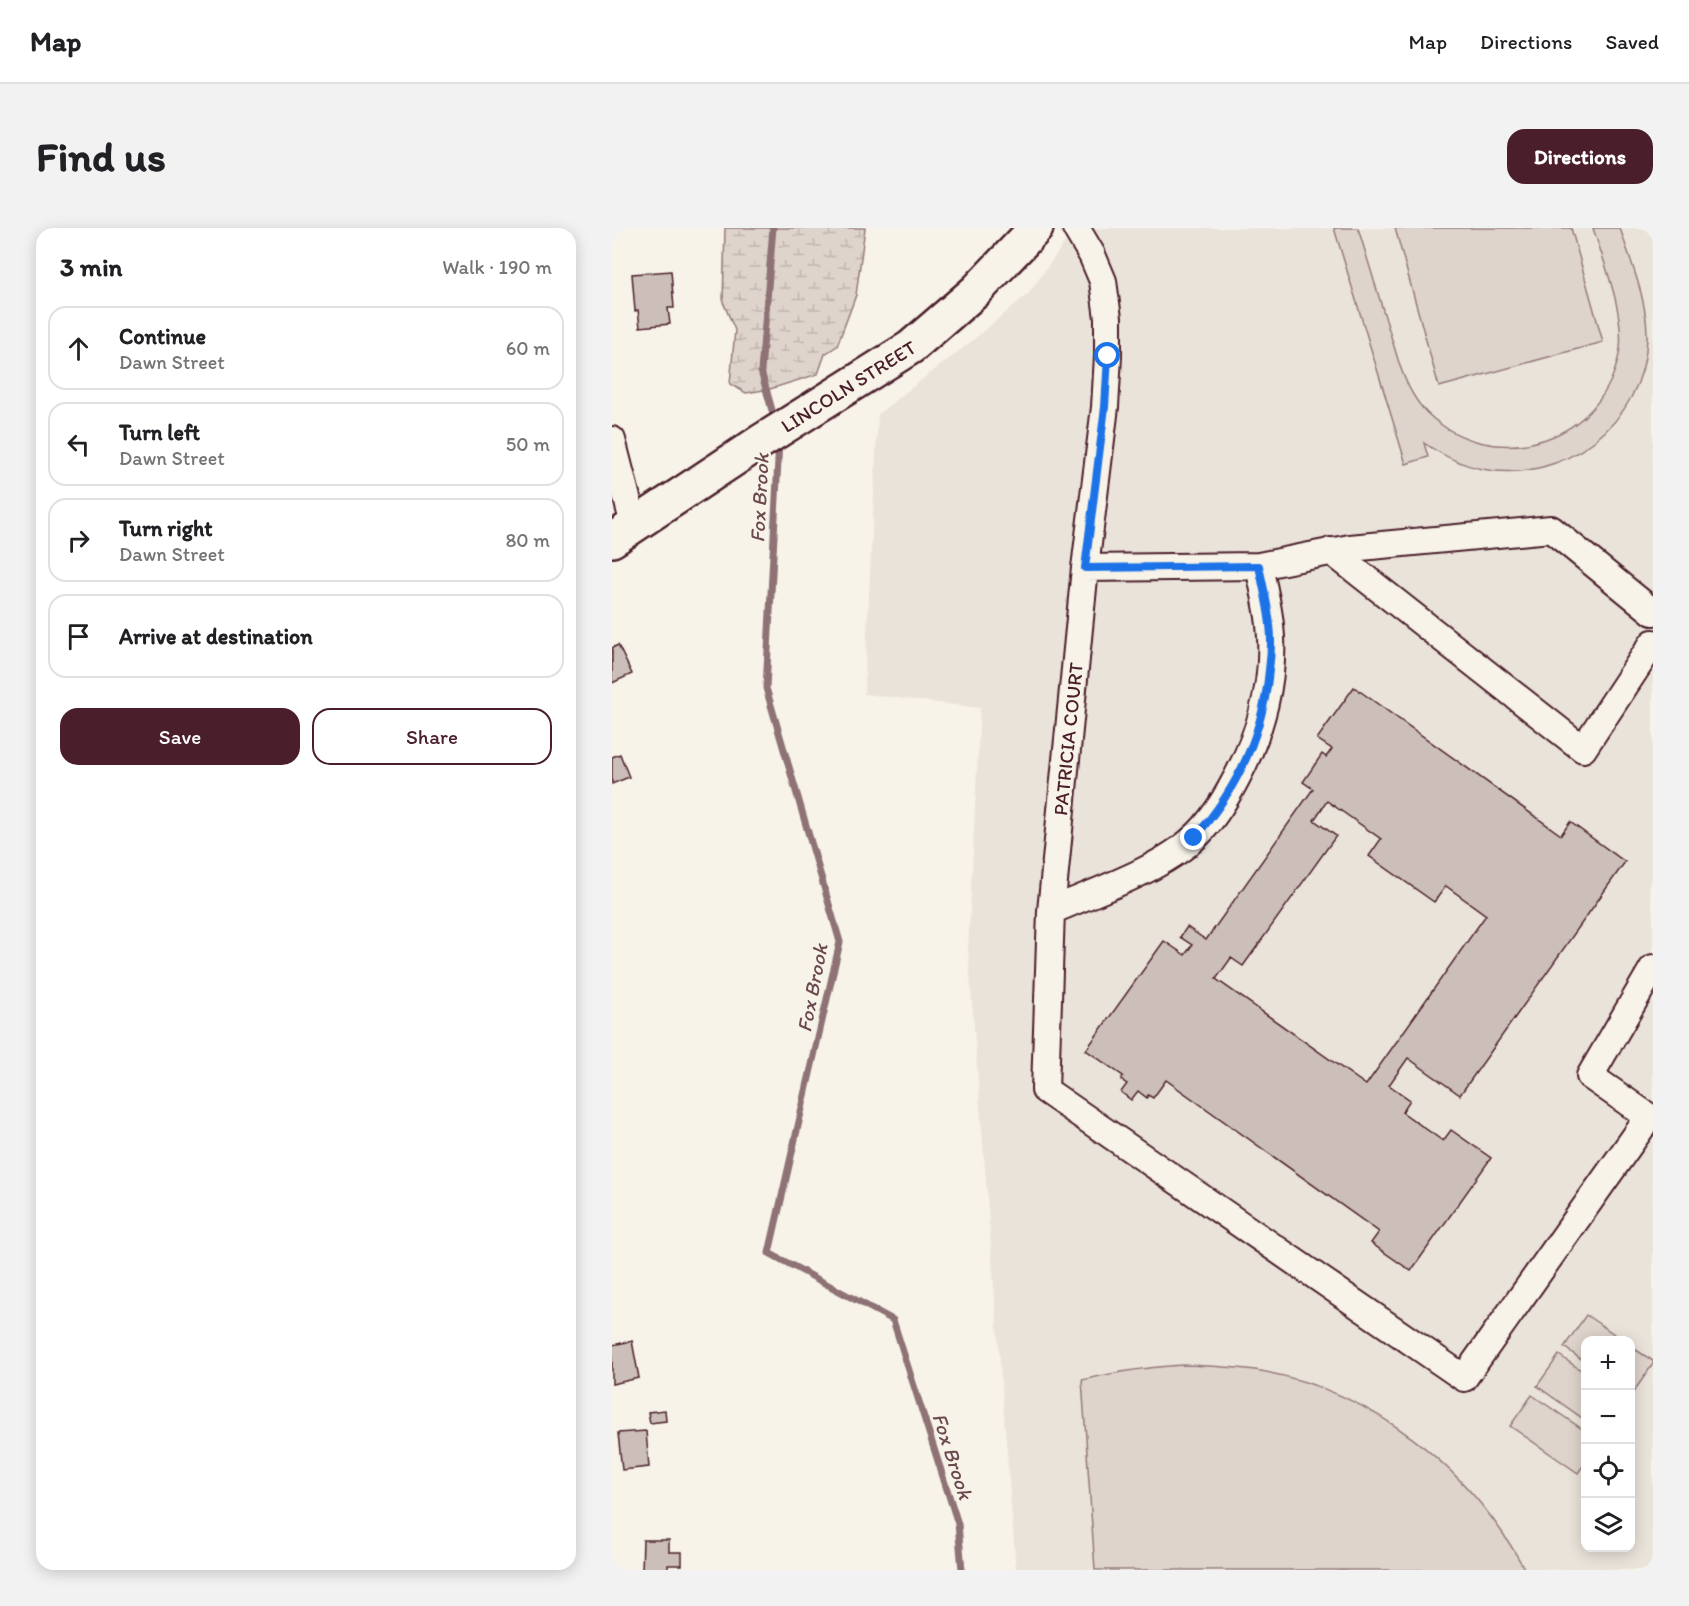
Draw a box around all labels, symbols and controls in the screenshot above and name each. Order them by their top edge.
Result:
text: Map [30,24,81,58]
text: Map [1409,29,1447,54]
text: Directions [1480,29,1572,54]
text: Saved [1605,29,1659,54]
button: Directions [1507,129,1653,184]
text: Find us [36,131,166,182]
text: 3 min [60,251,122,283]
text: Walk · 190 m [442,255,552,279]
text: Continue [119,323,206,350]
icon: ahead [62,332,95,365]
street label: LINCOLN STREET [777,335,920,438]
text: 60 m [506,336,550,360]
route start [1094,342,1120,368]
text: Dawn Street [119,350,225,374]
text: Turn left [119,419,200,446]
icon: left [62,428,95,461]
text: 50 m [506,432,550,456]
text: Dawn Street [119,446,225,470]
water label: Fox Brook [744,452,774,543]
text: Turn right [119,515,213,542]
icon: right [62,524,95,557]
text: 80 m [505,528,550,552]
text: Dawn Street [119,542,225,566]
icon: arrive [62,620,95,653]
text: Arrive at destination [119,623,313,650]
street label: PATRICIA COURT [1048,661,1088,817]
button: Save [60,708,300,765]
button: Share [312,708,552,765]
route end [1180,824,1206,850]
water label: Fox Brook [791,941,833,1034]
map controls [1581,1336,1635,1552]
button: + [1581,1336,1635,1390]
button: − [1581,1390,1635,1444]
water label: Fox Brook [927,1410,979,1503]
button: locate [1581,1444,1635,1498]
button: layers [1581,1498,1635,1552]

